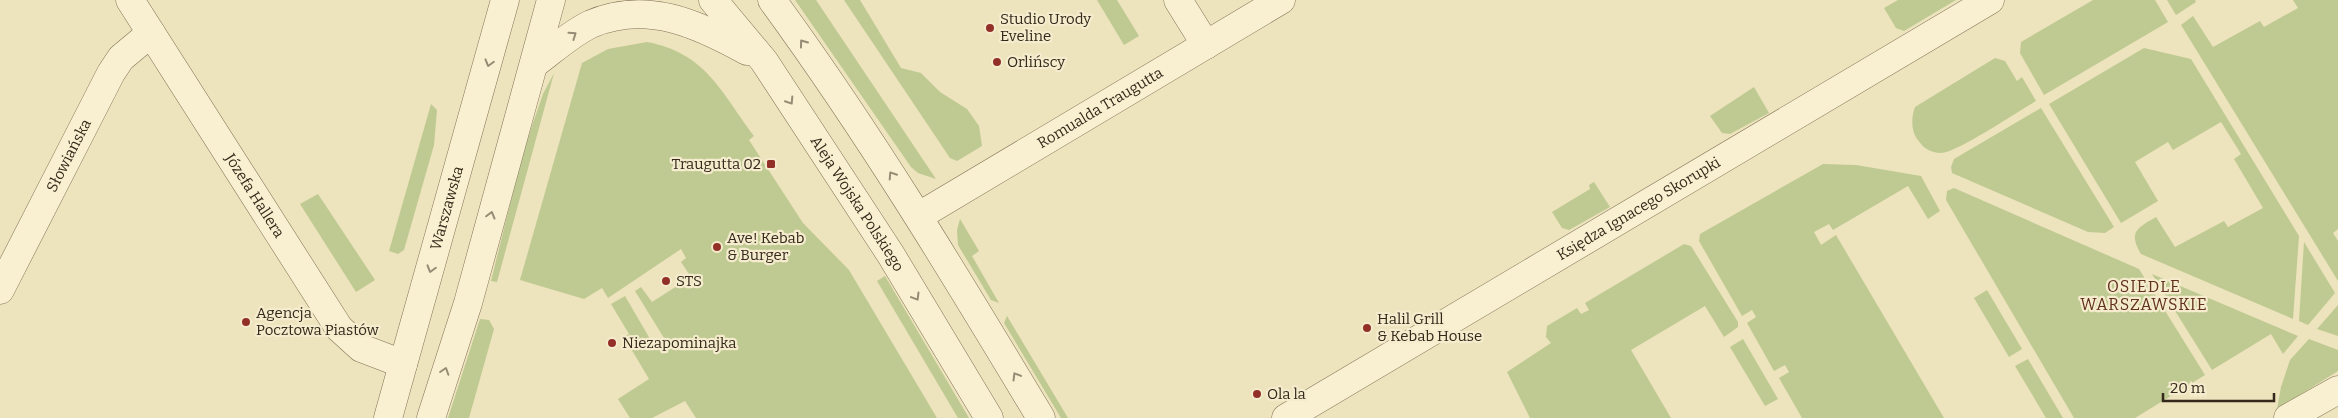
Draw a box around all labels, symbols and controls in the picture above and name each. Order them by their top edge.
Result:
place label: Studio Urody Eveline [1000,10,1091,45]
marker: Studio Urody Eveline [984,22,996,34]
one-way arrow [567,32,577,41]
one-way arrow [800,39,809,49]
place label: Orlińscy [1007,53,1065,71]
marker: Orlińscy [991,56,1003,68]
one-way arrow [485,58,495,66]
street label: Romualda Traugutta [1034,64,1166,152]
one-way arrow [784,96,793,105]
street label: Słowiańska [43,116,95,195]
street label: Aleja Wojska Polskiego [807,133,908,275]
street label: Józefa Hallera [221,149,288,241]
street label: Księdza Ignacego Skorupki [1554,153,1724,264]
place label: Traugutta 02 [672,155,761,173]
marker: Traugutta 02 [765,158,777,170]
street label: Warszawska [426,164,467,252]
one-way arrow [889,172,899,181]
one-way arrow [485,212,495,220]
place label: Ave! Kebab & Burger [727,229,805,264]
marker: Ave! Kebab & Burger [711,241,723,253]
one-way arrow [426,265,437,274]
place label: STS [676,272,702,290]
marker: STS [660,275,672,287]
district label: OSIEDLE WARSZAWSKIE [2080,277,2208,314]
one-way arrow [910,292,920,301]
place label: Agencja Pocztowa Piastów [256,304,380,339]
place label: Halil Grill & Kebab House [1377,310,1482,345]
marker: Agencja Pocztowa Piastów [240,316,252,328]
marker: Halil Grill & Kebab House [1361,322,1373,334]
place label: Niezapominajka [622,334,736,352]
marker: Niezapominajka [606,337,618,349]
one-way arrow [439,368,449,376]
scale bar [2163,370,2274,402]
one-way arrow [1012,373,1022,382]
text: 20 m [2170,379,2206,397]
place label: Ola la [1267,385,1306,403]
marker: Ola la [1251,388,1263,400]

